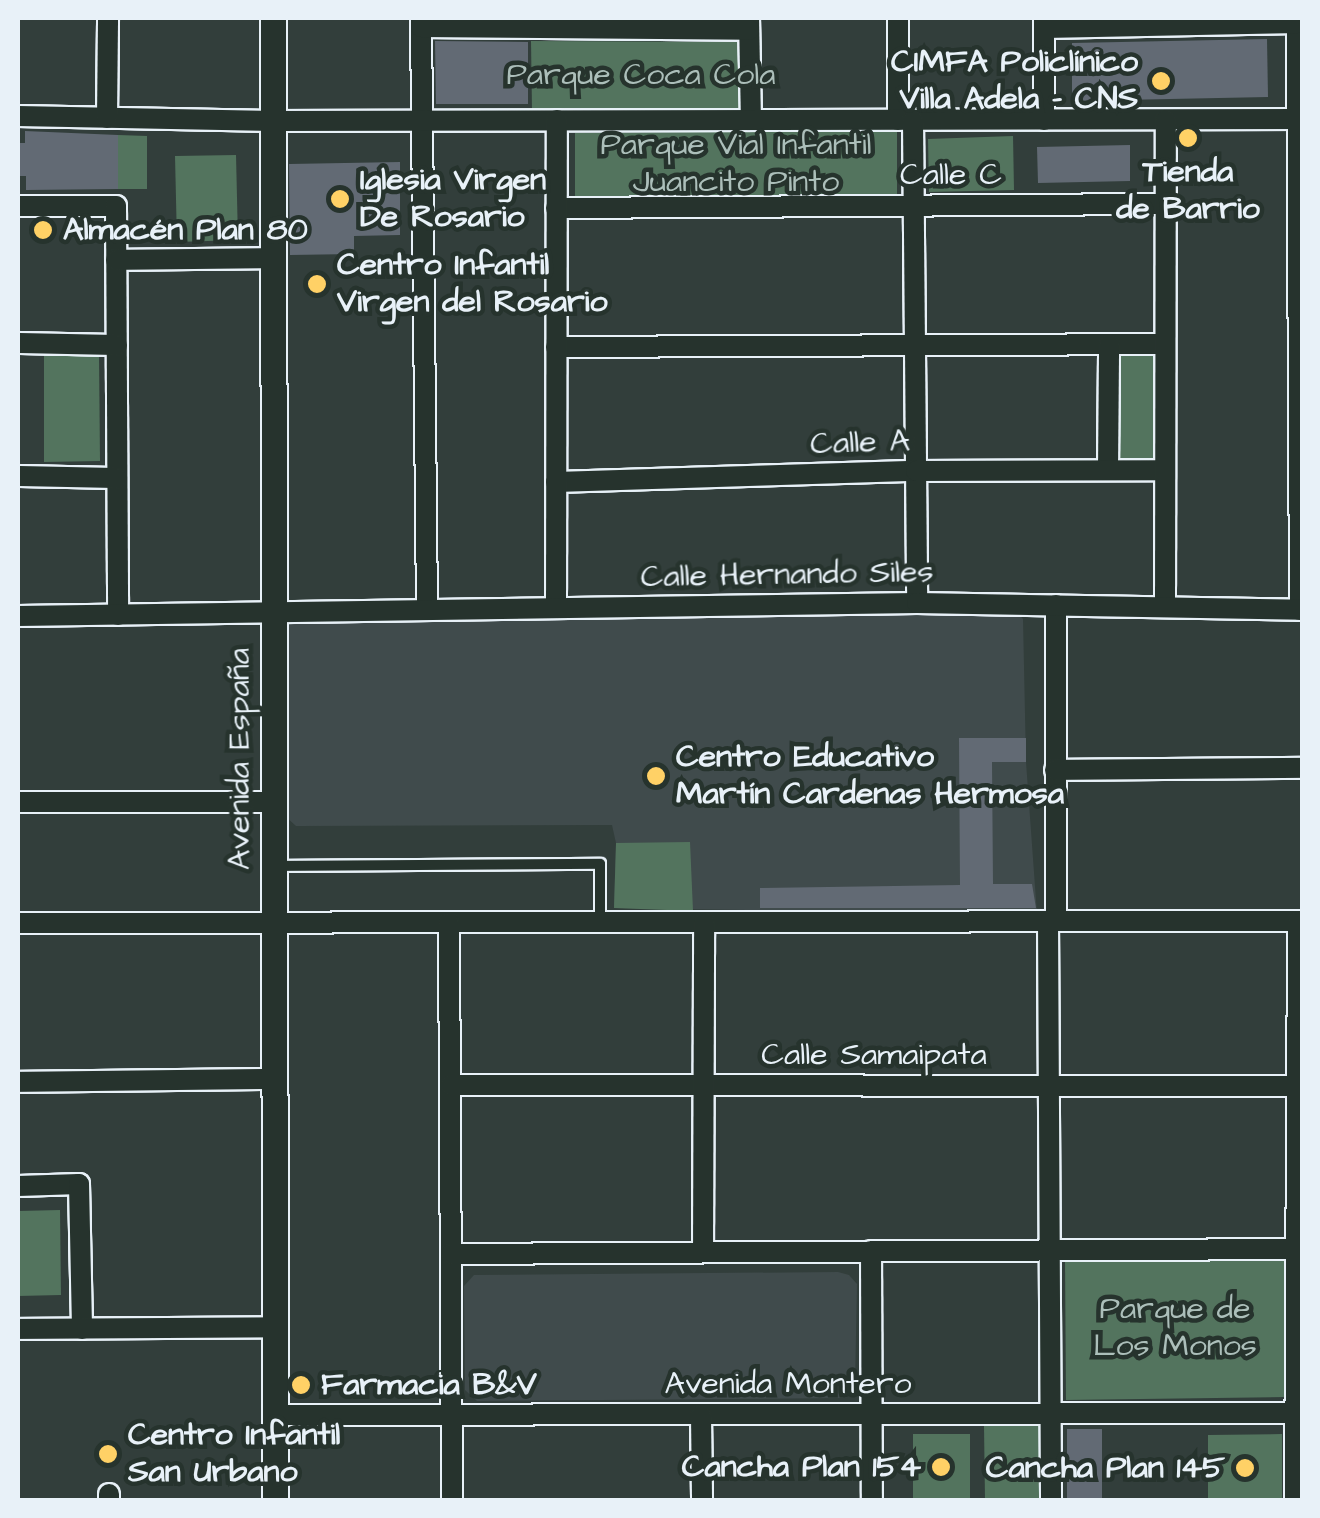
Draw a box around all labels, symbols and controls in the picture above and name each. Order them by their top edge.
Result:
place label: CIMFA Policlínico Villa Adela - CNS [891,44,1138,119]
park label: Parque Coca Cola [506,56,776,94]
marker: CIMFA Policlínico Villa Adela - CNS [1148,68,1174,94]
park label: Parque Vial Infantil Juancito Pinto [600,127,872,202]
marker: Tienda de Barrio [1177,127,1199,149]
place label: Tienda de Barrio [1116,154,1260,229]
street label: Calle C [900,156,1002,194]
place label: Iglesia Virgen De Rosario [360,162,546,237]
marker: Iglesia Virgen De Rosario [329,188,351,210]
place label: Almacén Plan 80 [63,211,308,249]
marker: Almacén Plan 80 [32,219,54,241]
place label: Centro Infantil Virgen del Rosario [337,247,607,322]
marker: Centro Infantil Virgen del Rosario [306,273,328,295]
street label: Calle A [810,422,910,464]
street label: Calle Hernando Siles [640,553,934,597]
street label: Avenida España [221,648,259,870]
place label: Centro Educativo Martín Cardenas Hermosa [676,739,1064,814]
marker: Centro Educativo Martín Cardenas Hermosa [645,765,667,787]
street label: Calle Samaipata [761,1036,987,1074]
park label: Parque de Los Monos [1093,1291,1257,1366]
street label: Avenida Montero [664,1365,912,1403]
place label: Farmacia B&V [321,1366,537,1404]
marker: Farmacia B&V [290,1374,312,1396]
place label: Centro Infantil San Urbano [128,1417,340,1492]
marker: Centro Infantil San Urbano [97,1443,119,1465]
place label: Cancha Plan 154 [682,1448,921,1486]
place label: Cancha Plan 145 [986,1449,1225,1487]
marker: Cancha Plan 154 [930,1456,952,1478]
marker: Cancha Plan 145 [1234,1457,1256,1479]

